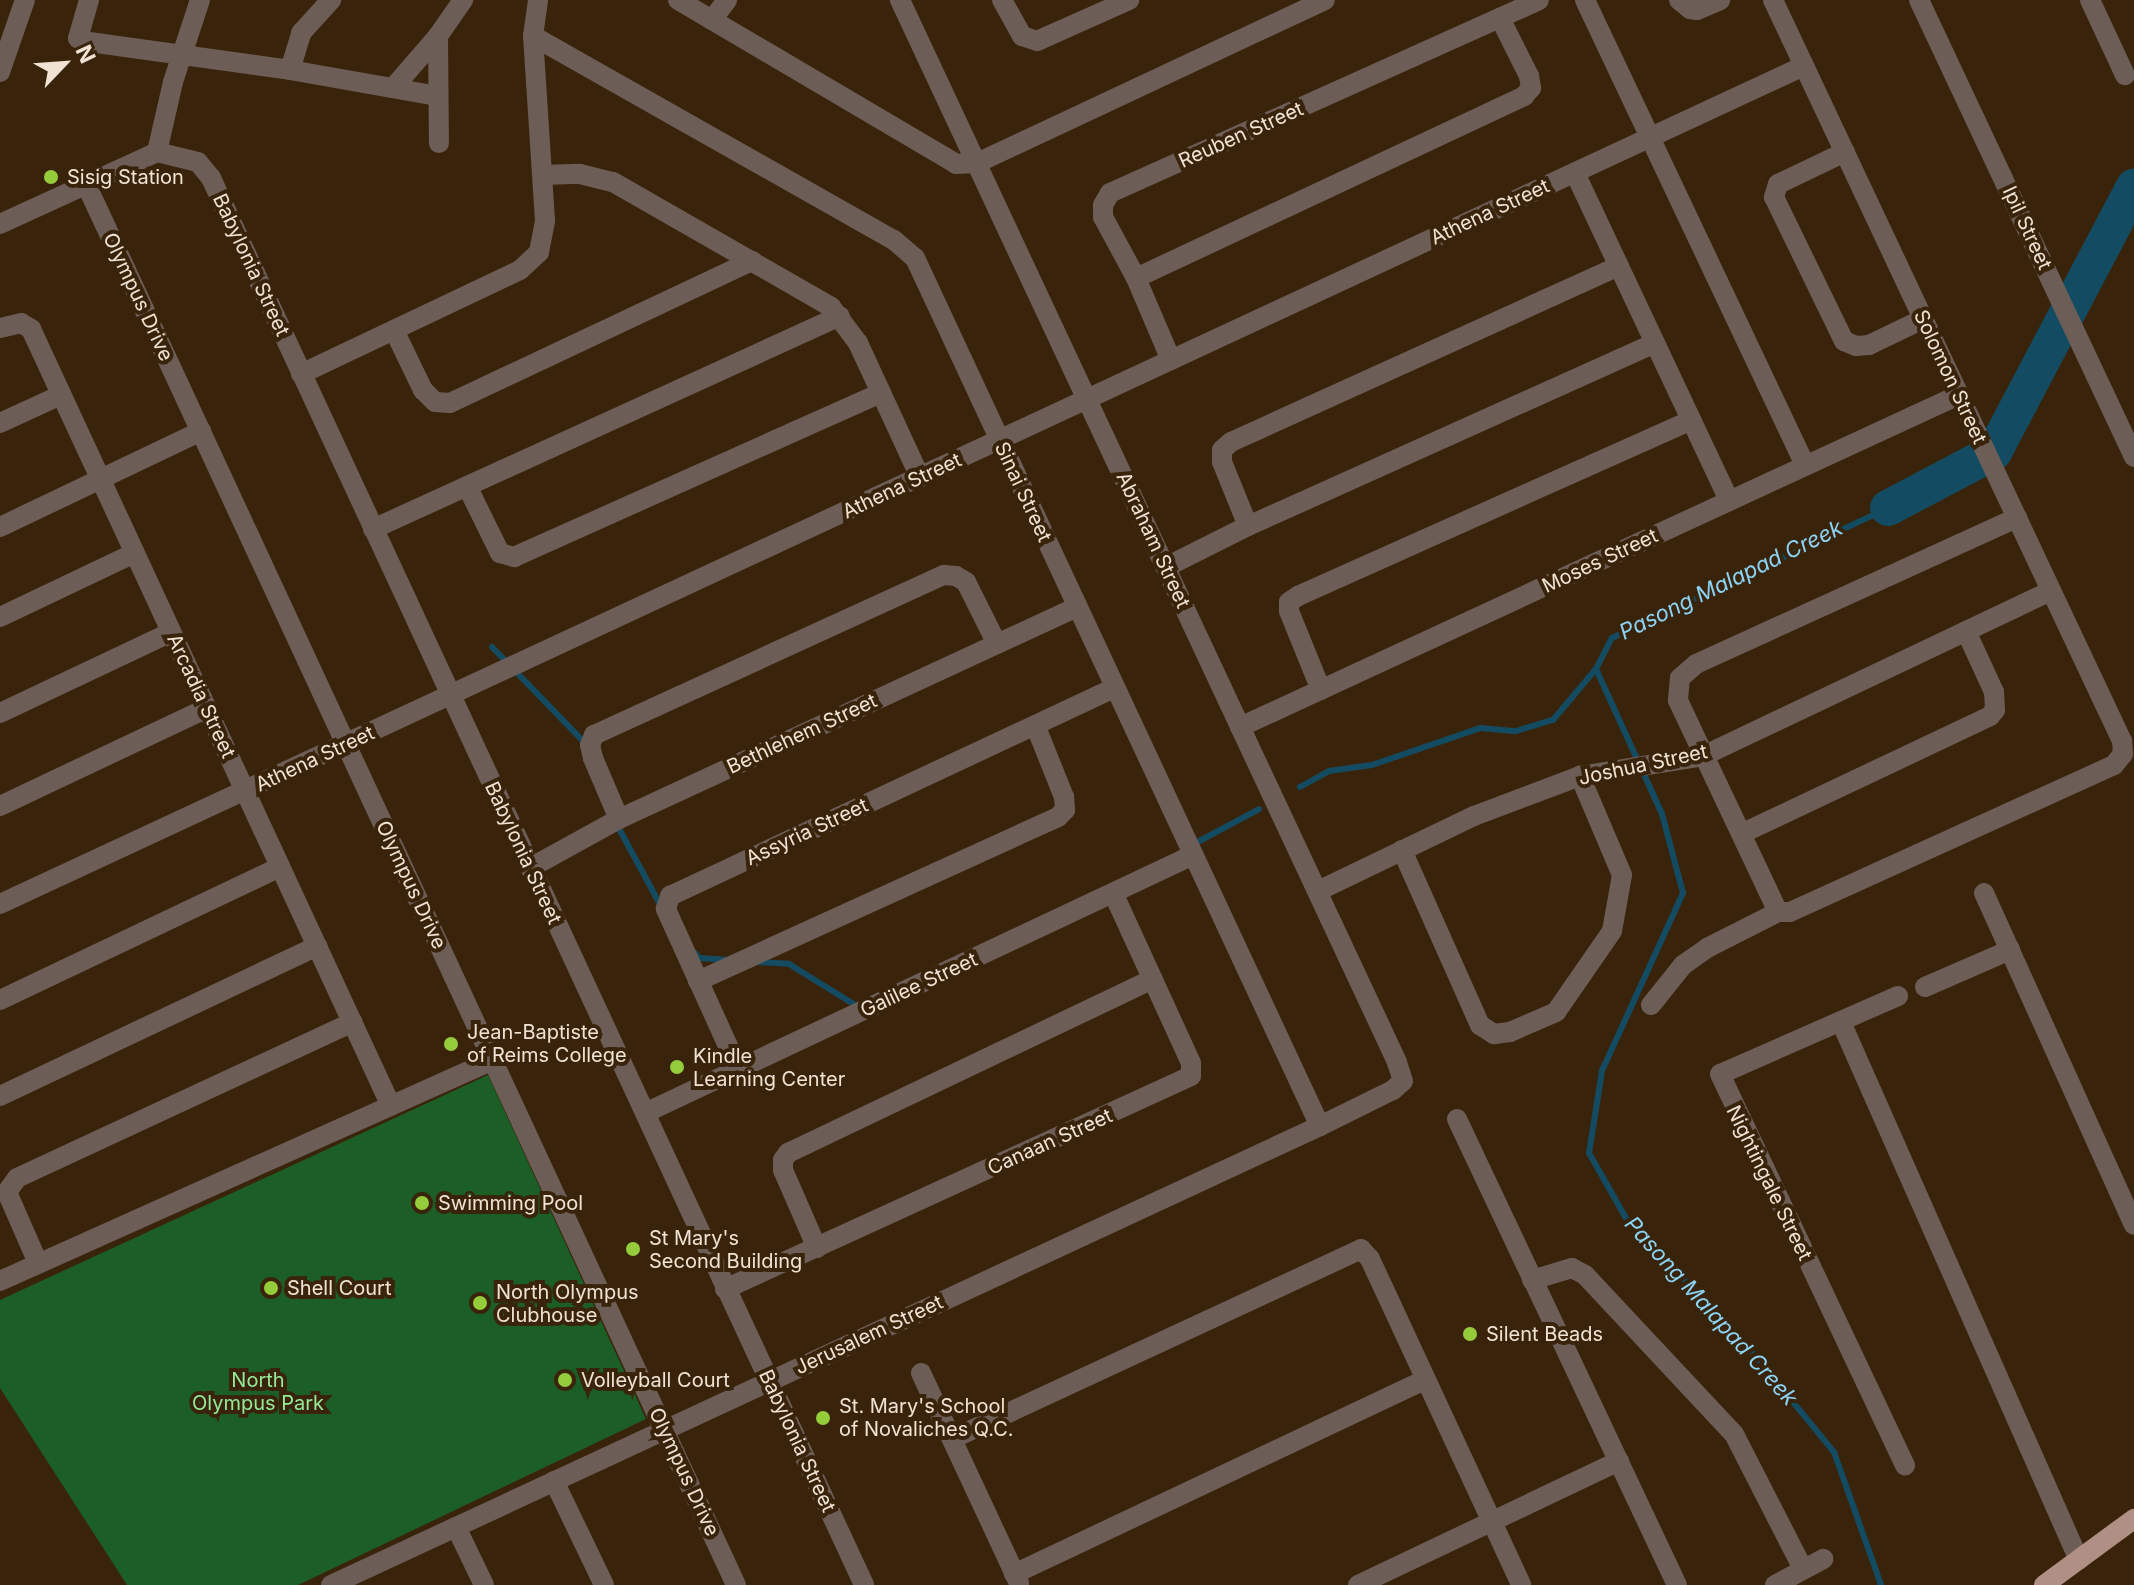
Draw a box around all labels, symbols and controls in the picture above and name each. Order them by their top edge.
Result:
north arrow [24,24,104,104]
text: N [70,41,101,67]
street label: Reuben Street [1175,97,1307,173]
place label: Sisig Station [67,165,184,189]
marker: Sisig Station [42,168,60,186]
street label: Athena Street [1427,174,1553,250]
street label: Ipil Street [1997,182,2057,274]
street label: Babylonia Street [208,190,294,340]
street label: Olympus Drive [98,229,178,365]
street label: Solomon Street [1908,306,1992,448]
street label: Sinai Street [989,438,1057,546]
street label: Athena Street [839,448,965,524]
street label: Abraham Street [1111,468,1195,612]
water label: Pasong Malapad Creek [1615,514,1847,646]
street label: Moses Street [1538,524,1662,598]
street label: Arcadia Street [162,630,240,762]
street label: Bethlehem Street [723,689,881,779]
street label: Athena Street [252,721,378,797]
street label: Joshua Street [1576,740,1710,790]
street label: Babylonia Street [480,778,566,928]
street label: Assyria Street [742,793,872,871]
street label: Olympus Drive [371,817,451,953]
street label: Galilee Street [857,947,981,1023]
place label: Jean-Baptiste of Reims College [467,1020,627,1067]
marker: Jean-Baptiste of Reims College [442,1035,460,1053]
place label: Kindle Learning Center [693,1044,845,1091]
marker: Kindle Learning Center [668,1058,686,1076]
street label: Nightingale Street [1721,1102,1817,1264]
street label: Canaan Street [984,1104,1116,1180]
place label: Swimming Pool [438,1191,583,1215]
marker: Swimming Pool [413,1194,431,1212]
water label: Pasong Malapad Creek [1619,1211,1803,1411]
place label: St Mary's Second Building [649,1226,802,1273]
marker: St Mary's Second Building [624,1240,642,1258]
place label: Shell Court [287,1276,391,1300]
marker: Shell Court [262,1279,280,1297]
place label: North Olympus Clubhouse [496,1280,639,1327]
street label: Jerusalem Street [791,1290,947,1380]
marker: North Olympus Clubhouse [471,1294,489,1312]
place label: Silent Beads [1486,1322,1603,1346]
marker: Silent Beads [1461,1325,1479,1343]
street label: Babylonia Street [754,1366,840,1516]
park label: North Olympus Park [192,1368,324,1415]
place label: Volleyball Court [581,1368,730,1392]
marker: Volleyball Court [556,1371,574,1389]
place label: St. Mary's School of Novaliches Q.C. [839,1394,1014,1441]
street label: Olympus Drive [644,1404,724,1540]
marker: St. Mary's School of Novaliches Q.C. [814,1409,832,1427]

